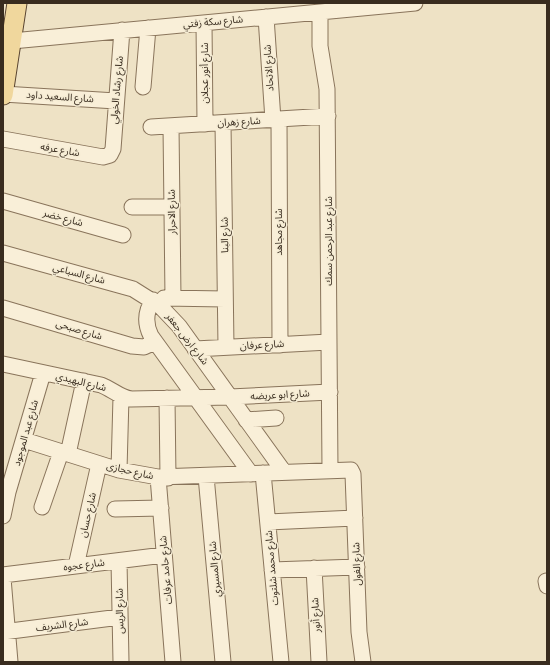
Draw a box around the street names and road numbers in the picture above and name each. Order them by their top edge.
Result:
street label: شارع سكة زفتي [182,13,244,32]
street label: شارع أنور عجلان [199,42,212,104]
street label: شارع الاتحاد [261,44,278,92]
street label: شارع رشاد الخولي [108,55,127,125]
street label: شارع السعيد داود [26,89,94,106]
street label: شارع زهران [217,115,261,130]
street label: شارع عرفه [39,141,81,160]
street label: شارع الاحرار [166,189,179,236]
street label: شارع عبد الرحمن سمك [323,196,336,286]
street label: شارع خضر [40,207,84,230]
street label: شارع مجاهد [273,208,286,256]
street label: شارع البنا [219,217,232,253]
street label: شارع السباعي [51,261,107,288]
street label: شارع ارض جعفر [162,310,211,368]
street label: شارع صبحى [54,317,104,344]
street label: شارع عرفان [240,338,285,353]
street label: شارع البهيدي [54,370,108,395]
street label: شارع ابو عريضه [250,387,310,404]
street label: شارع عبد الموجود [11,398,42,468]
street label: شارع حجازى [105,460,155,483]
street label: شارع حسان [77,491,100,539]
street label: شارع محمد شلتوت [263,530,282,606]
street label: شارع حامد عرفات [157,535,176,605]
street label: شارع المسيري [207,540,225,597]
street label: شارع الغول [350,542,365,586]
street label: شارع عجوه [63,556,106,574]
street label: شارع الريس [114,588,127,634]
street label: شارع أنور [309,597,324,634]
street label: شارع الشريف [35,616,89,635]

